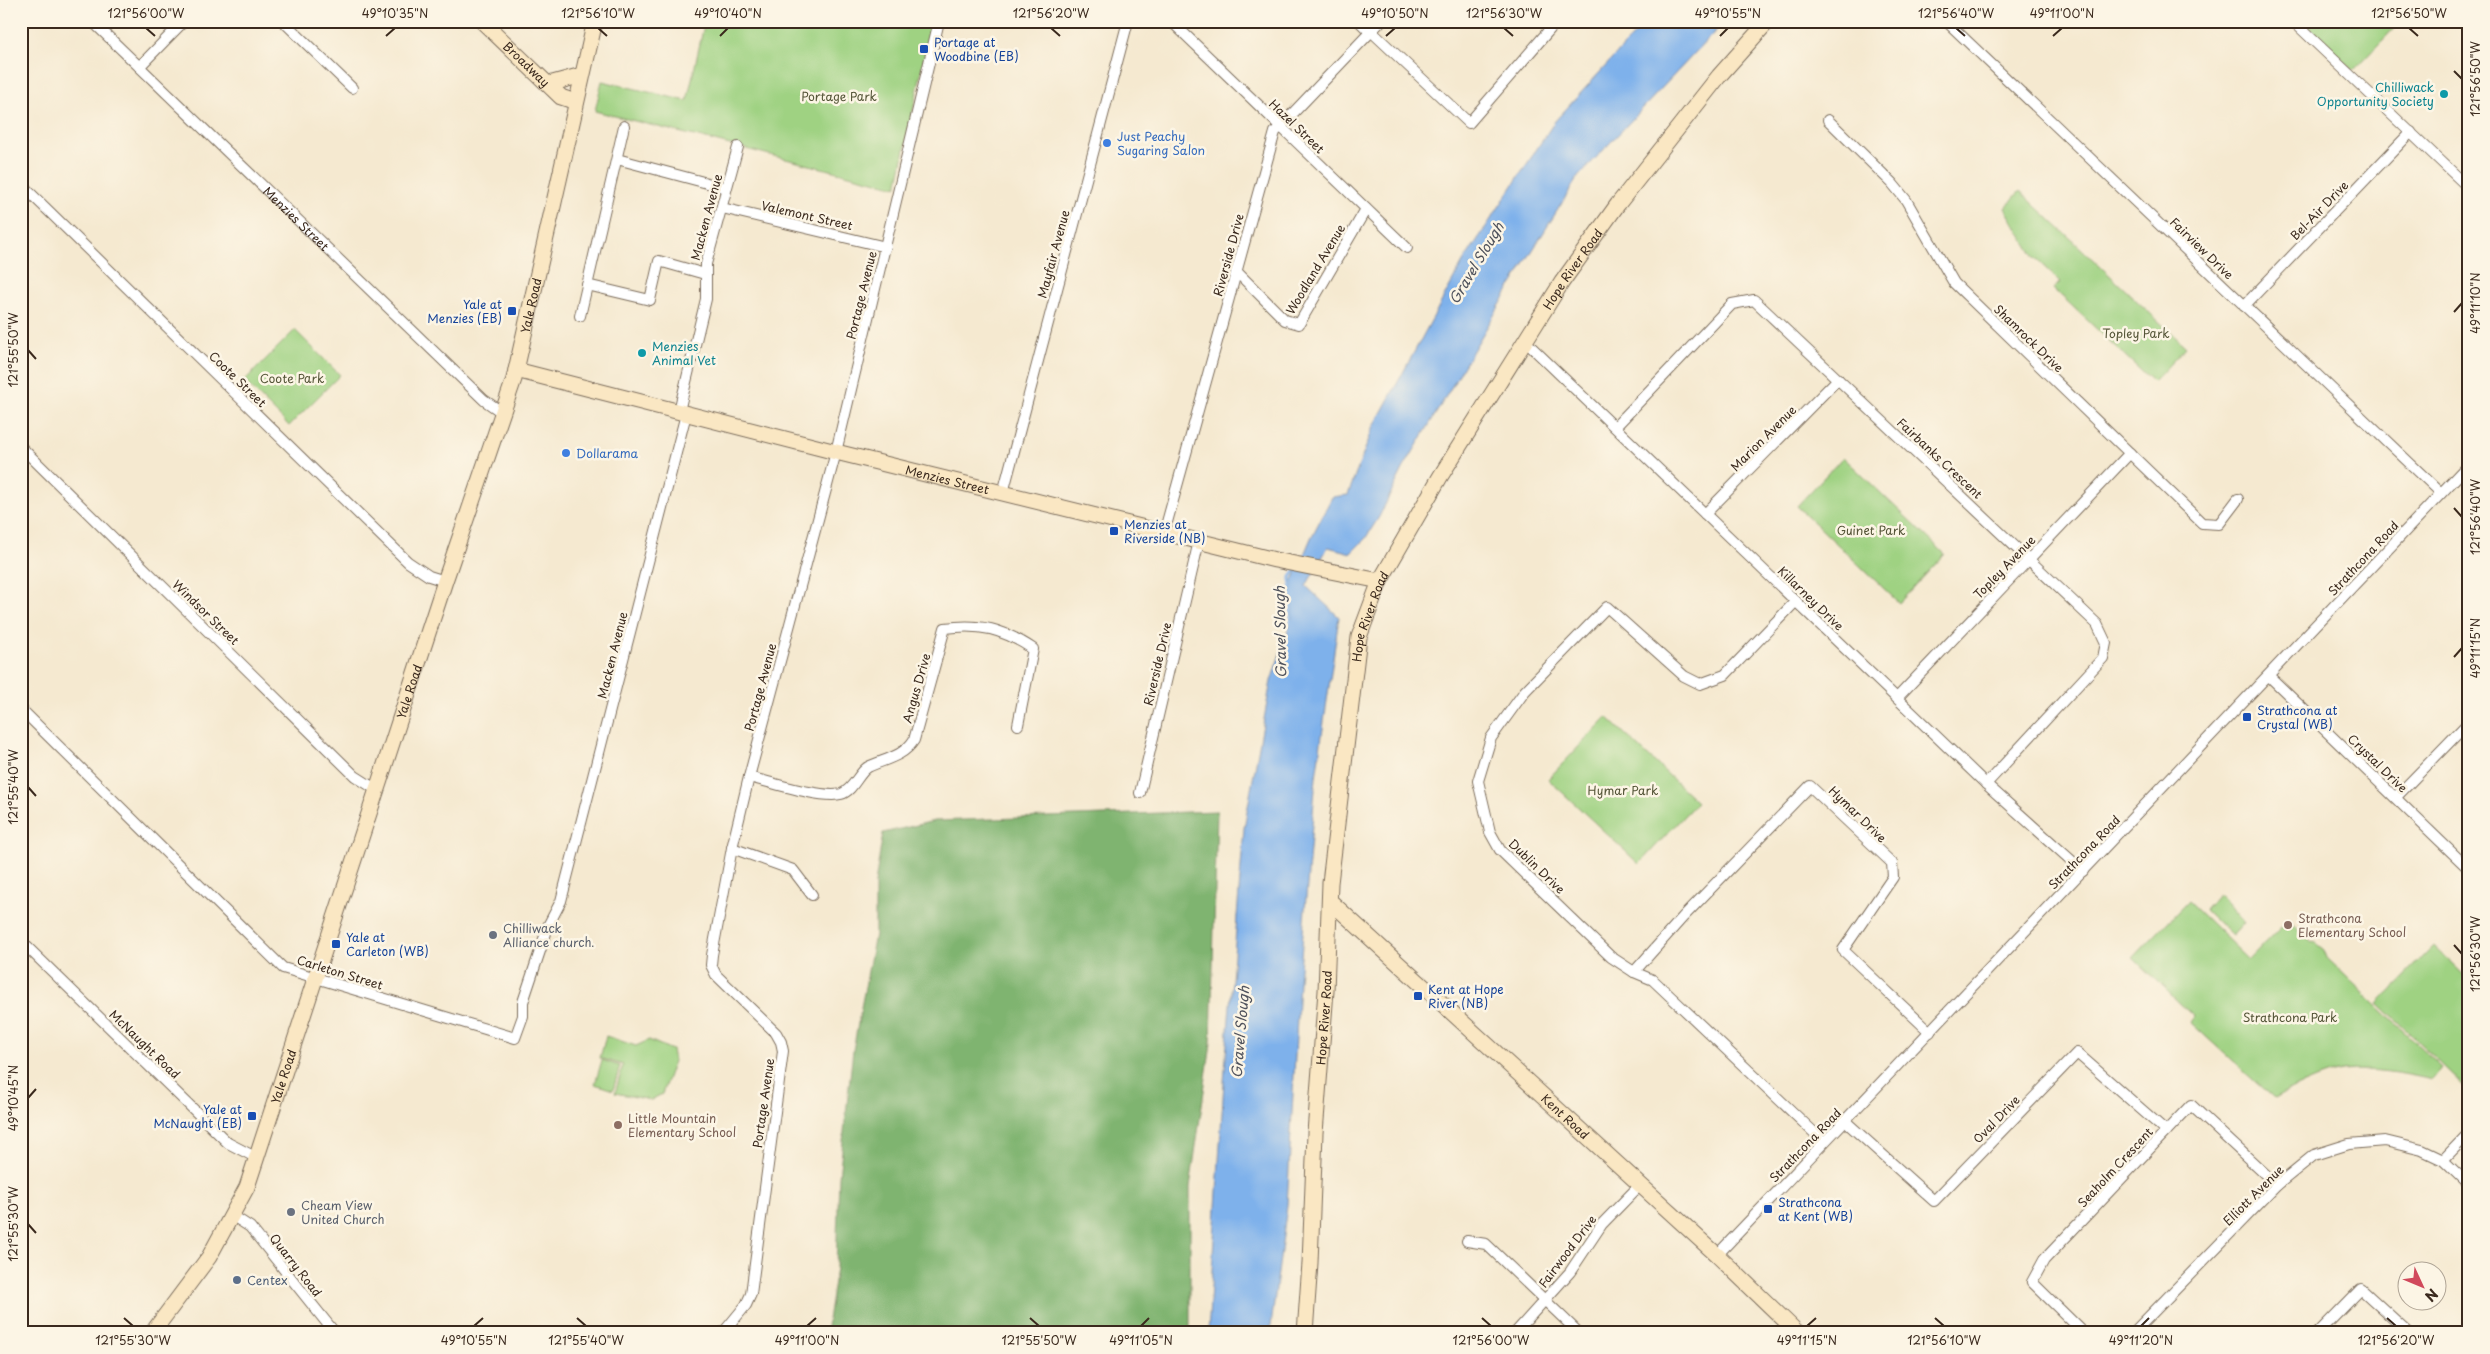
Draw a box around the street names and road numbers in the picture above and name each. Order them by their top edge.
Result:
street label: Broadway [499,37,554,91]
street label: Hazel Street [1265,95,1329,157]
street label: Macken Avenue [686,171,726,262]
street label: Bel-Air Drive [2286,176,2352,244]
street label: Menzies Street [259,182,333,255]
street label: Valemont Street [760,196,855,234]
street label: Mayfair Avenue [1033,207,1074,300]
street label: Riverside Drive [1208,212,1248,298]
street label: Fairview Drive [2166,213,2238,283]
street label: Woodland Avenue [1281,220,1349,318]
street label: Hope River Road [1538,225,1607,313]
street label: Portage Avenue [841,248,881,341]
street label: Yale Road [516,276,546,335]
street label: Shamrock Drive [1990,300,2068,376]
street label: Coote Street [205,347,271,411]
street label: Marion Avenue [1726,401,1800,475]
street label: Fairbanks Crescent [1893,414,1987,503]
street label: Menzies Street [904,460,991,498]
street label: Strathcona Road [2323,516,2403,600]
street label: Topley Avenue [1969,531,2039,603]
street label: Killarney Drive [1774,562,1848,634]
street label: Hope River Road [1347,568,1393,663]
street label: Windsor Street [169,575,244,649]
street label: Macken Avenue [593,609,632,700]
street label: Riverside Drive [1139,621,1175,707]
street label: Portage Avenue [740,641,781,733]
street label: Angus Drive [897,651,935,725]
street label: Yale Road [392,662,426,721]
street label: Crystal Drive [2344,730,2412,796]
street label: Hymar Drive [1825,782,1891,847]
street label: Strathcona Road [2044,811,2124,893]
street label: Dublin Drive [1505,834,1569,898]
street label: Carleton Street [295,950,385,994]
street label: Hope River Road [1311,970,1336,1066]
street label: McNaught Road [106,1005,184,1083]
street label: Yale Road [266,1047,300,1106]
street label: Portage Avenue [748,1057,778,1149]
street label: Kent Road [1537,1090,1593,1143]
street label: Oval Drive [1969,1091,2023,1147]
street label: Strathcona Road [1765,1104,1845,1186]
street label: Seaholm Crescent [2073,1123,2157,1211]
street label: Elliott Avenue [2219,1160,2288,1229]
street label: Fairwood Drive [1534,1211,1600,1291]
street label: Quarry Road [266,1230,326,1300]

